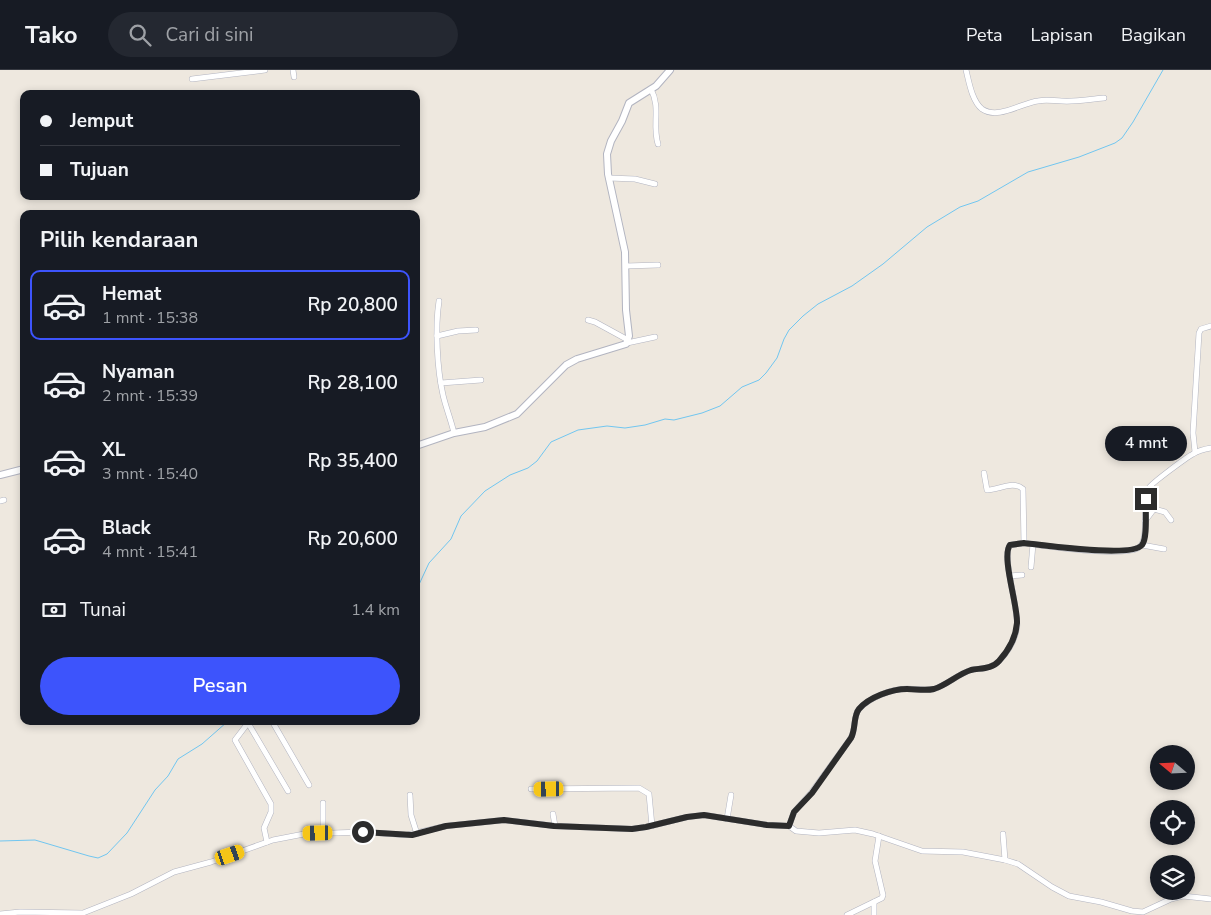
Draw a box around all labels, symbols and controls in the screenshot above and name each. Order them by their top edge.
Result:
search box [108,12,458,57]
text: Tako [25,19,78,51]
icon: search [126,21,154,49]
text: Cari di sini [166,22,253,48]
text: Peta [966,23,1002,47]
text: Lapisan [1030,23,1093,47]
text: Bagikan [1121,23,1186,47]
text: Jemput [70,108,133,134]
text: Tujuan [70,157,129,183]
text: Pilih kendaraan [40,225,198,255]
text: Hemat [102,281,161,307]
icon: car [42,283,87,328]
text: Rp 20,800 [307,292,398,318]
text: 1 mnt · 15:38 [102,307,198,329]
text: Nyaman [102,359,175,385]
icon: car [42,361,87,406]
text: Rp 28,100 [307,370,398,396]
text: 2 mnt · 15:39 [102,385,198,407]
callout: 4 mnt [1105,426,1187,462]
text: 4 mnt [1125,432,1167,454]
text: XL [102,437,125,463]
icon: car [42,439,87,484]
text: Rp 35,400 [307,448,398,474]
text: 3 mnt · 15:40 [102,463,198,485]
route end [1135,488,1157,510]
text: Black [102,515,151,541]
icon: car [42,517,87,562]
text: Rp 20,600 [307,526,398,552]
text: 4 mnt · 15:41 [102,541,198,563]
icon: cash [40,596,68,624]
text: Tunai [80,597,126,623]
text: 1.4 km [351,599,400,621]
button: Pesan [40,657,400,715]
north arrow [1150,745,1195,790]
map controls [1150,745,1195,900]
car [533,781,564,797]
button: locate [1150,800,1195,845]
route start [352,821,374,843]
car [302,825,333,841]
car [213,843,246,867]
button: layers [1150,855,1195,900]

